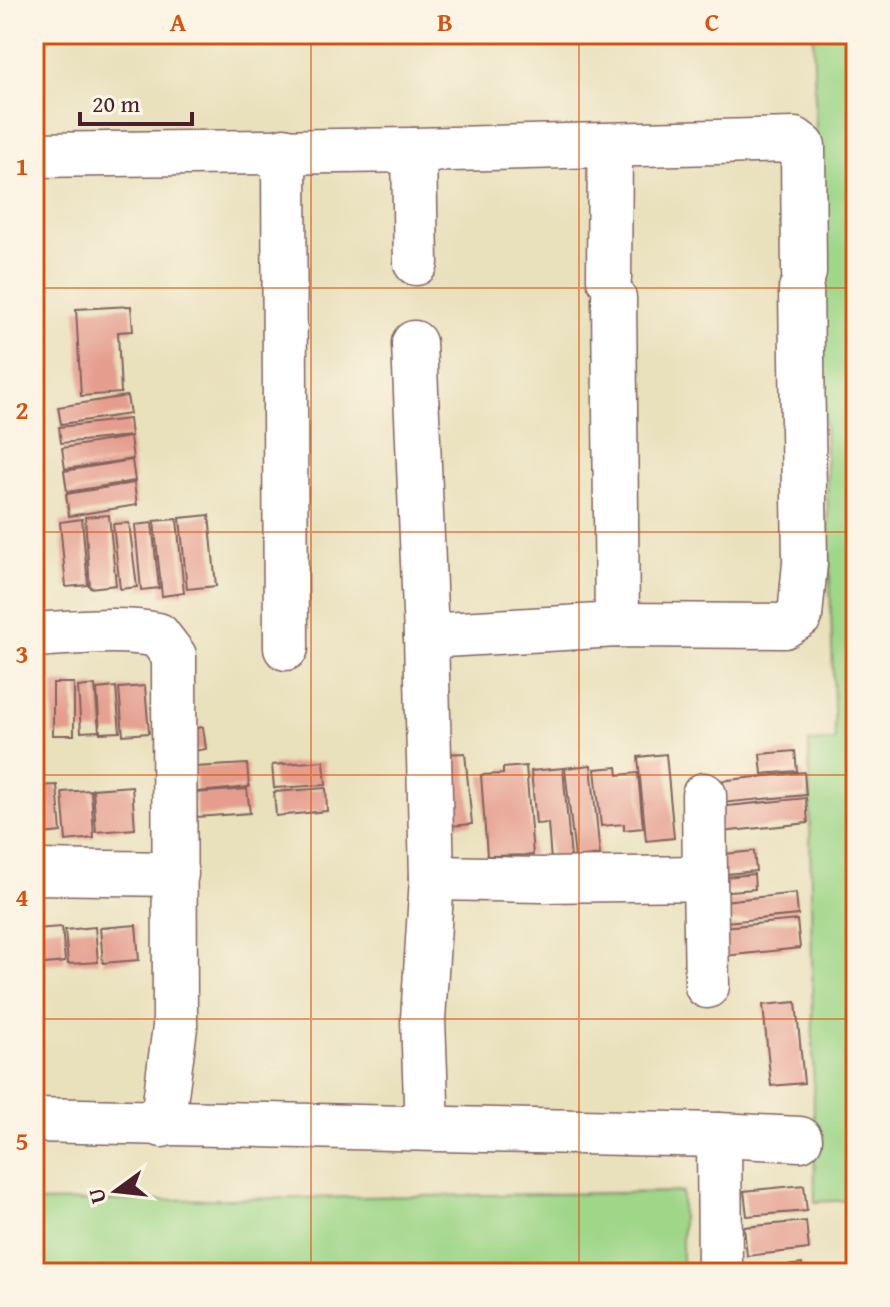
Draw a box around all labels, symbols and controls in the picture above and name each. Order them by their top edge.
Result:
text: A [170,2,187,41]
text: B [437,2,453,41]
text: C [705,2,719,41]
scale bar [80,76,192,126]
text: 20 m [92,86,140,121]
text: 1 [15,146,29,185]
text: 2 [15,390,29,429]
text: 3 [15,634,29,673]
text: 4 [15,877,29,916]
text: 5 [15,1121,29,1160]
north arrow [76,1151,156,1231]
text: U [79,1185,114,1207]

